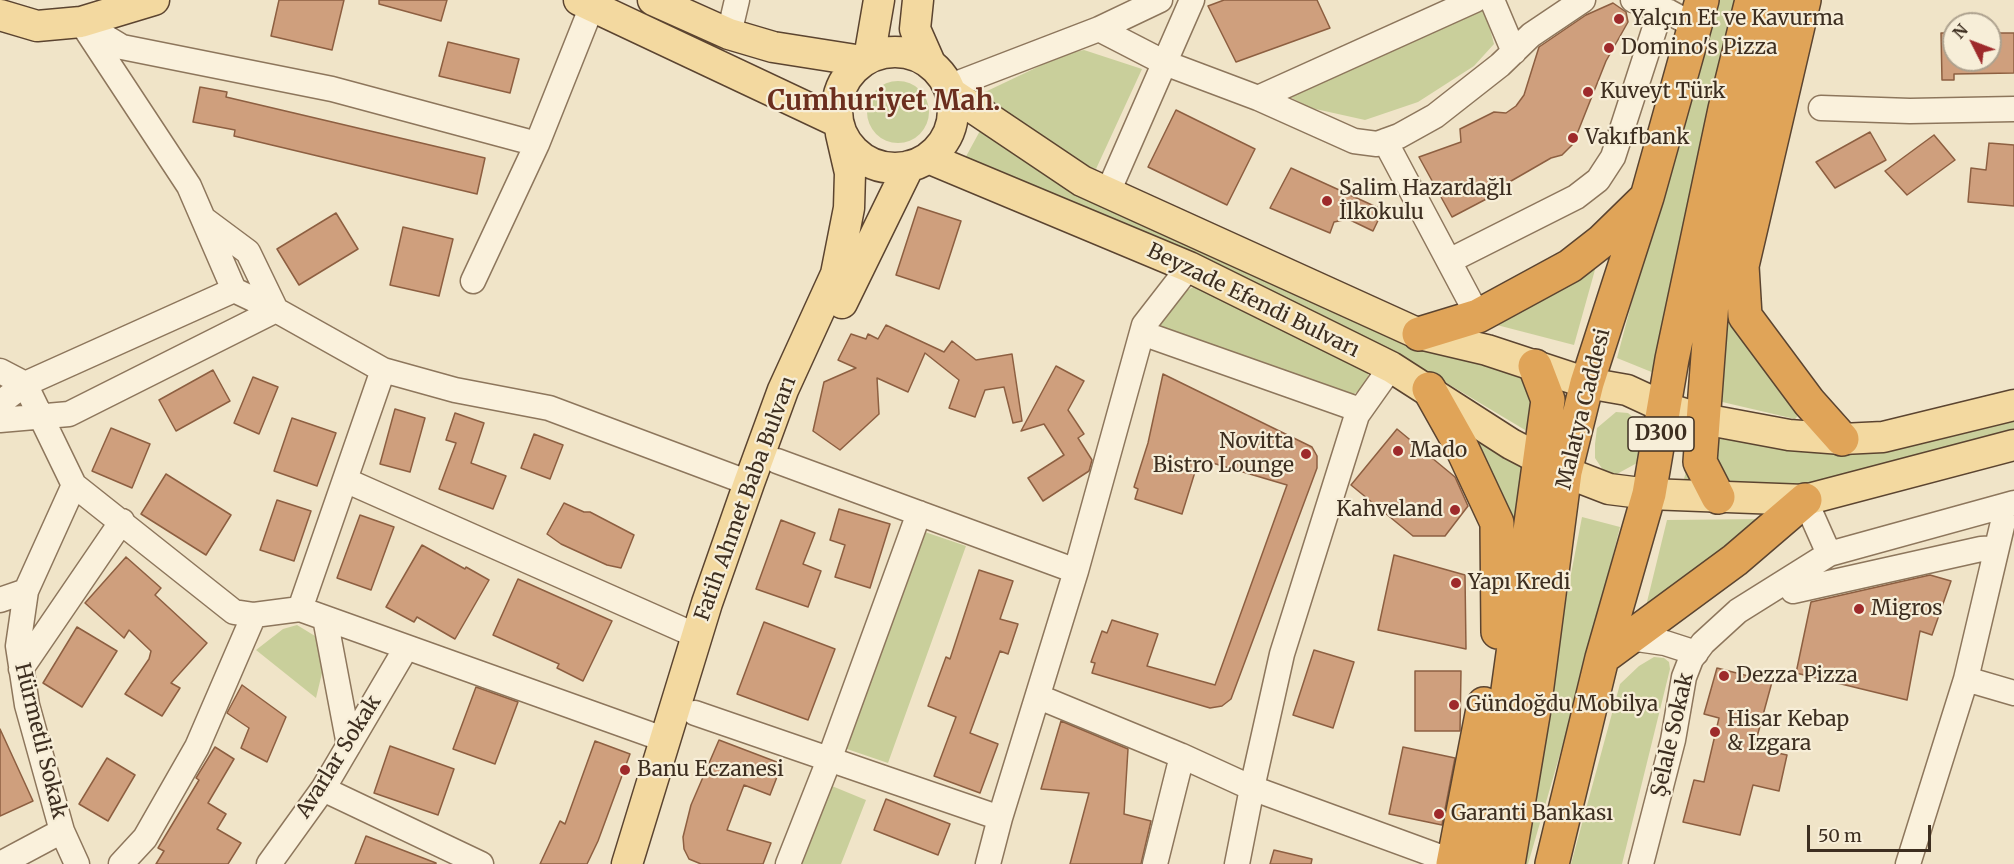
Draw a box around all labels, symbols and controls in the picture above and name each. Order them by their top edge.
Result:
place label: Yalçın Et ve Kavurma [1631,6,1844,32]
marker: Yalçın Et ve Kavurma [1612,12,1626,26]
north arrow [1942,12,2002,72]
text: N [1948,20,1972,43]
place label: Domino's Pizza [1621,35,1778,61]
marker: Domino's Pizza [1602,41,1616,55]
place label: Kuveyt Türk [1600,79,1725,105]
marker: Kuveyt Türk [1581,85,1595,99]
district label: Cumhuriyet Mah. [767,86,1001,118]
place label: Vakıfbank [1585,125,1690,151]
marker: Vakıfbank [1566,131,1580,145]
place label: Salim Hazardağlı İlkokulu [1339,176,1512,226]
marker: Salim Hazardağlı İlkokulu [1320,194,1334,208]
street label: Beyzade Efendi Bulvarı [1143,239,1363,363]
street label: Malatya Caddesi [1552,326,1616,492]
street label: Fatih Ahmet Baba Bulvarı [690,373,802,625]
road number: D300 [1628,417,1694,451]
place label: Novitta Bistro Lounge [1153,429,1294,479]
place label: Mado [1410,438,1467,464]
marker: Mado [1391,444,1405,458]
marker: Novitta Bistro Lounge [1299,447,1313,461]
place label: Kahveland [1336,497,1443,523]
marker: Kahveland [1448,503,1462,517]
place label: Yapı Kredi [1468,570,1571,596]
marker: Yapı Kredi [1449,576,1463,590]
place label: Migros [1871,596,1943,622]
marker: Migros [1852,602,1866,616]
street label: Hürmetli Sokak [8,660,72,822]
place label: Dezza Pizza [1736,663,1858,689]
marker: Dezza Pizza [1717,669,1731,683]
street label: Şelale Sokak [1646,670,1700,800]
street label: Avarlar Sokak [291,691,387,823]
place label: Gündoğdu Mobilya [1466,692,1658,718]
marker: Gündoğdu Mobilya [1447,698,1461,712]
place label: Hisar Kebap & Izgara [1727,707,1849,757]
marker: Hisar Kebap & Izgara [1708,725,1722,739]
place label: Banu Eczanesi [637,757,784,783]
marker: Banu Eczanesi [618,763,632,777]
place label: Garanti Bankası [1451,801,1613,827]
marker: Garanti Bankası [1432,807,1446,821]
scale bar [1810,813,1934,851]
text: 50 m [1818,824,1862,847]

